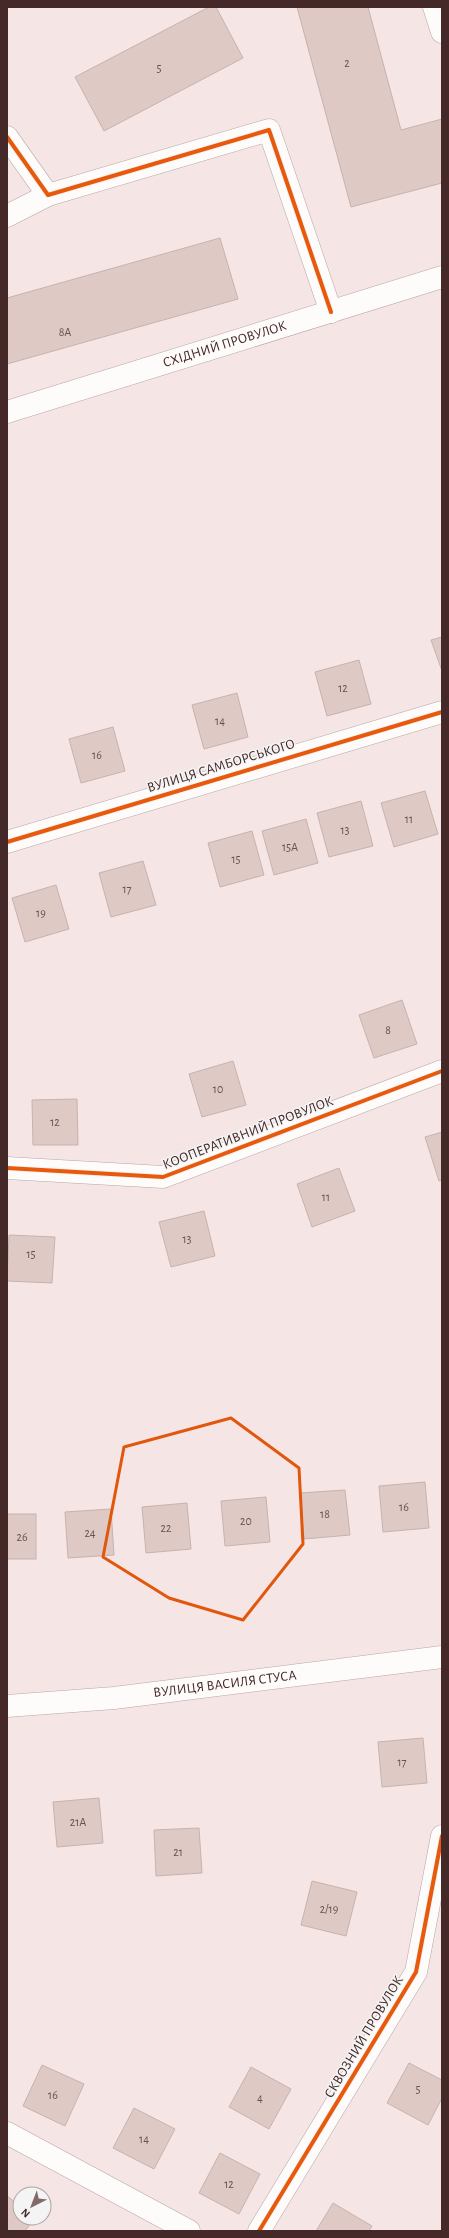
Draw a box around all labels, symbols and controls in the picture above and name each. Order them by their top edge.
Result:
house number: 2 [344,57,350,69]
house number: 5 [156,62,162,74]
street label: СХІДНИЙ ПРОВУЛОК [161,319,288,370]
house number: 8А [59,326,71,338]
house number: 12 [338,682,348,694]
house number: 14 [215,715,225,727]
street label: ВУЛИЦЯ САМБОРСЬКОГО [145,737,297,795]
house number: 16 [92,749,102,761]
house number: 11 [405,813,413,825]
house number: 13 [340,824,350,836]
house number: 15А [282,841,298,853]
house number: 15 [231,853,241,865]
house number: 17 [122,883,132,895]
house number: 19 [36,907,46,919]
house number: 8 [385,1024,391,1036]
house number: 10 [213,1083,223,1095]
street label: КООПЕРАТИВНИЙ ПРОВУЛОК [161,1093,335,1172]
house number: 12 [50,1116,60,1128]
house number: 11 [322,1191,330,1203]
house number: 13 [182,1233,192,1245]
house number: 15 [26,1248,36,1260]
house number: 16 [399,1501,409,1513]
house number: 18 [320,1508,330,1520]
house number: 20 [240,1515,252,1527]
house number: 22 [161,1522,172,1534]
house number: 24 [84,1527,96,1539]
house number: 26 [16,1531,28,1543]
street label: ВУЛИЦЯ ВАСИЛЯ СТУСА [152,1668,297,1700]
house number: 17 [397,1756,407,1768]
house number: 21А [70,1816,86,1828]
house number: 21 [173,1846,183,1858]
house number: 2/19 [320,1903,339,1915]
street label: СКВОЗНИЙ ПРОВУЛОК [321,1973,406,2100]
house number: 5 [415,2083,421,2095]
house number: 16 [48,2089,58,2101]
house number: 4 [257,2092,263,2104]
house number: 14 [139,2133,149,2145]
house number: 12 [224,2178,234,2190]
north arrow [12,2186,52,2226]
text: N [19,2206,32,2220]

